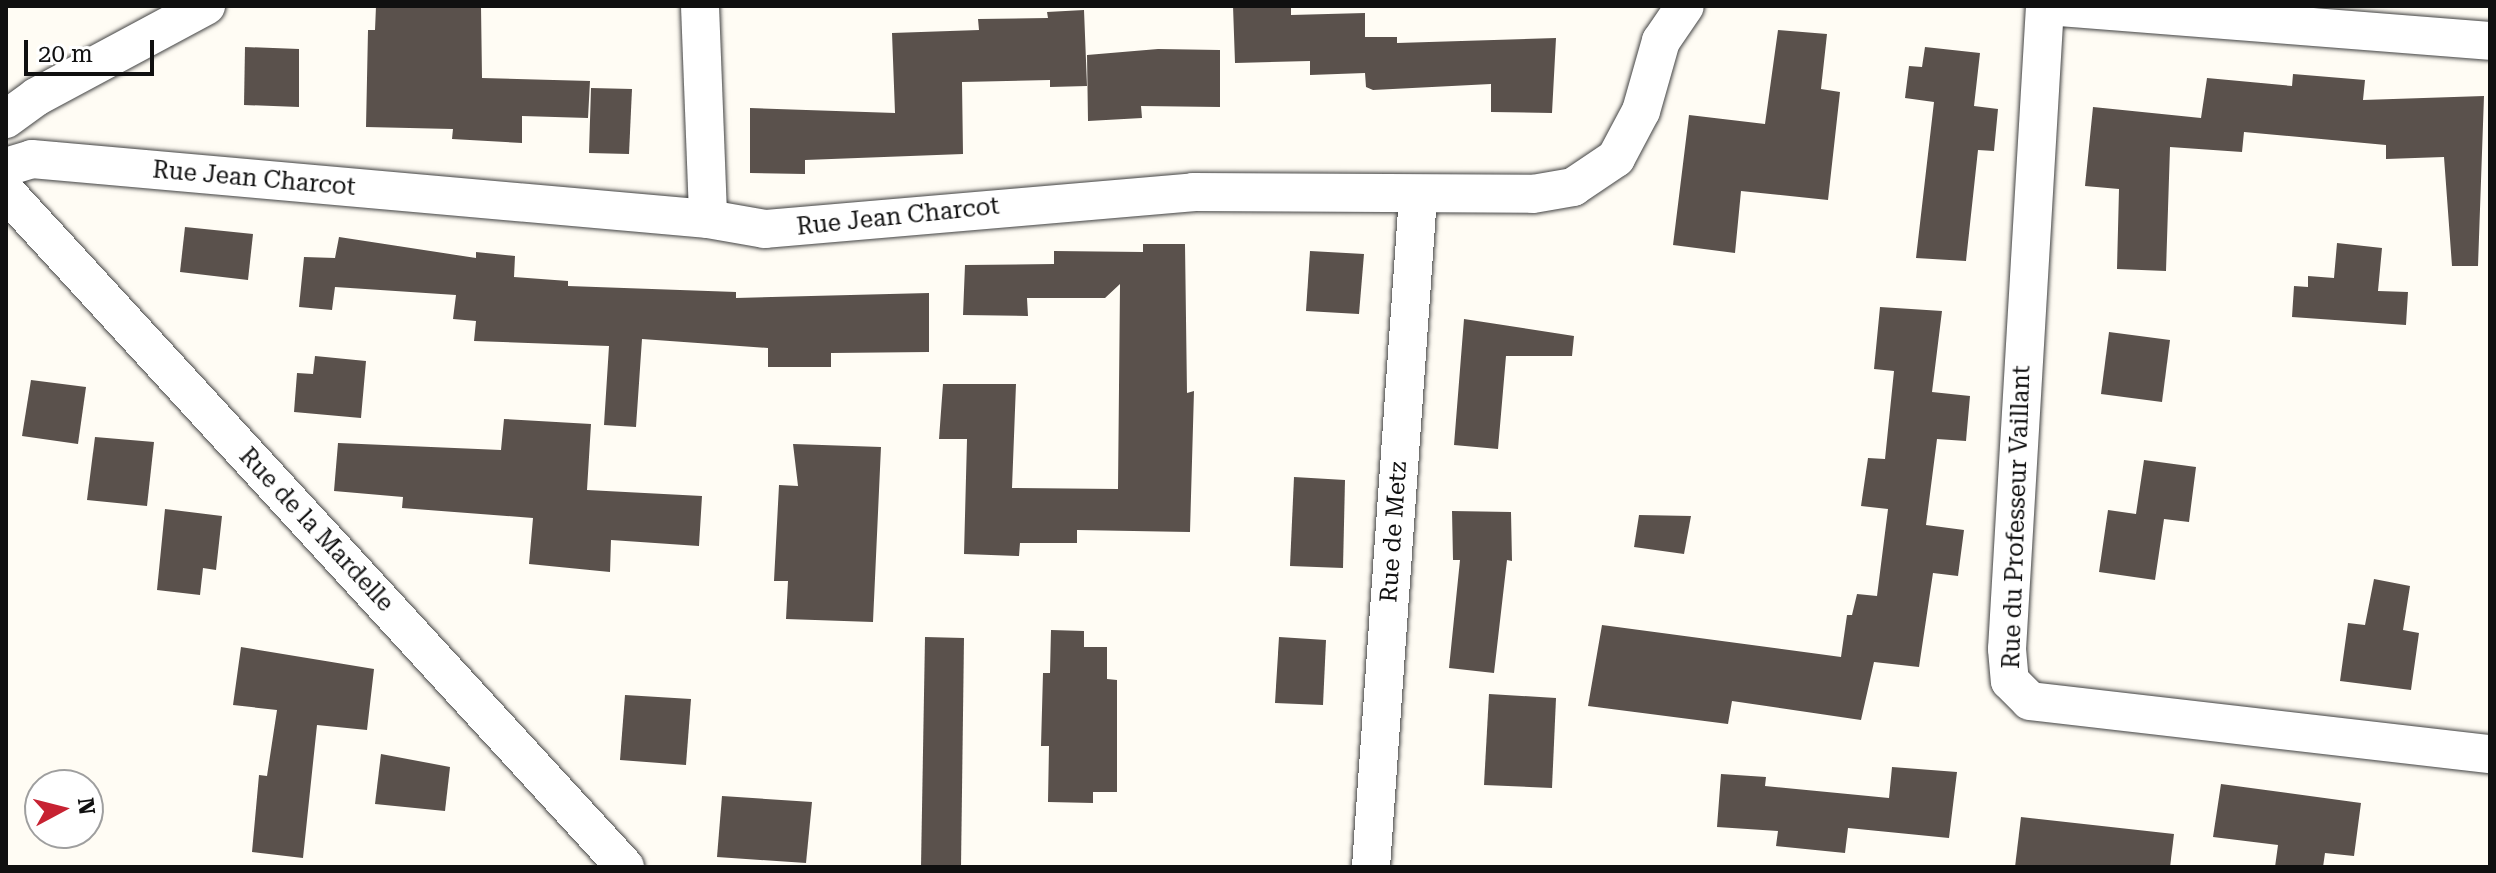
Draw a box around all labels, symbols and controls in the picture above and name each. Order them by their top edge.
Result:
scale bar [28,24,158,74]
text: 20 m [38,40,93,68]
street label: Rue Jean Charcot [151,156,357,202]
street label: Rue Jean Charcot [795,192,1001,242]
street label: Rue du Professeur Vaillant [1997,365,2037,669]
street label: Rue de la Mardelle [233,442,399,618]
street label: Rue de Metz [1375,460,1413,604]
north arrow [24,769,104,849]
text: N [73,796,100,816]

